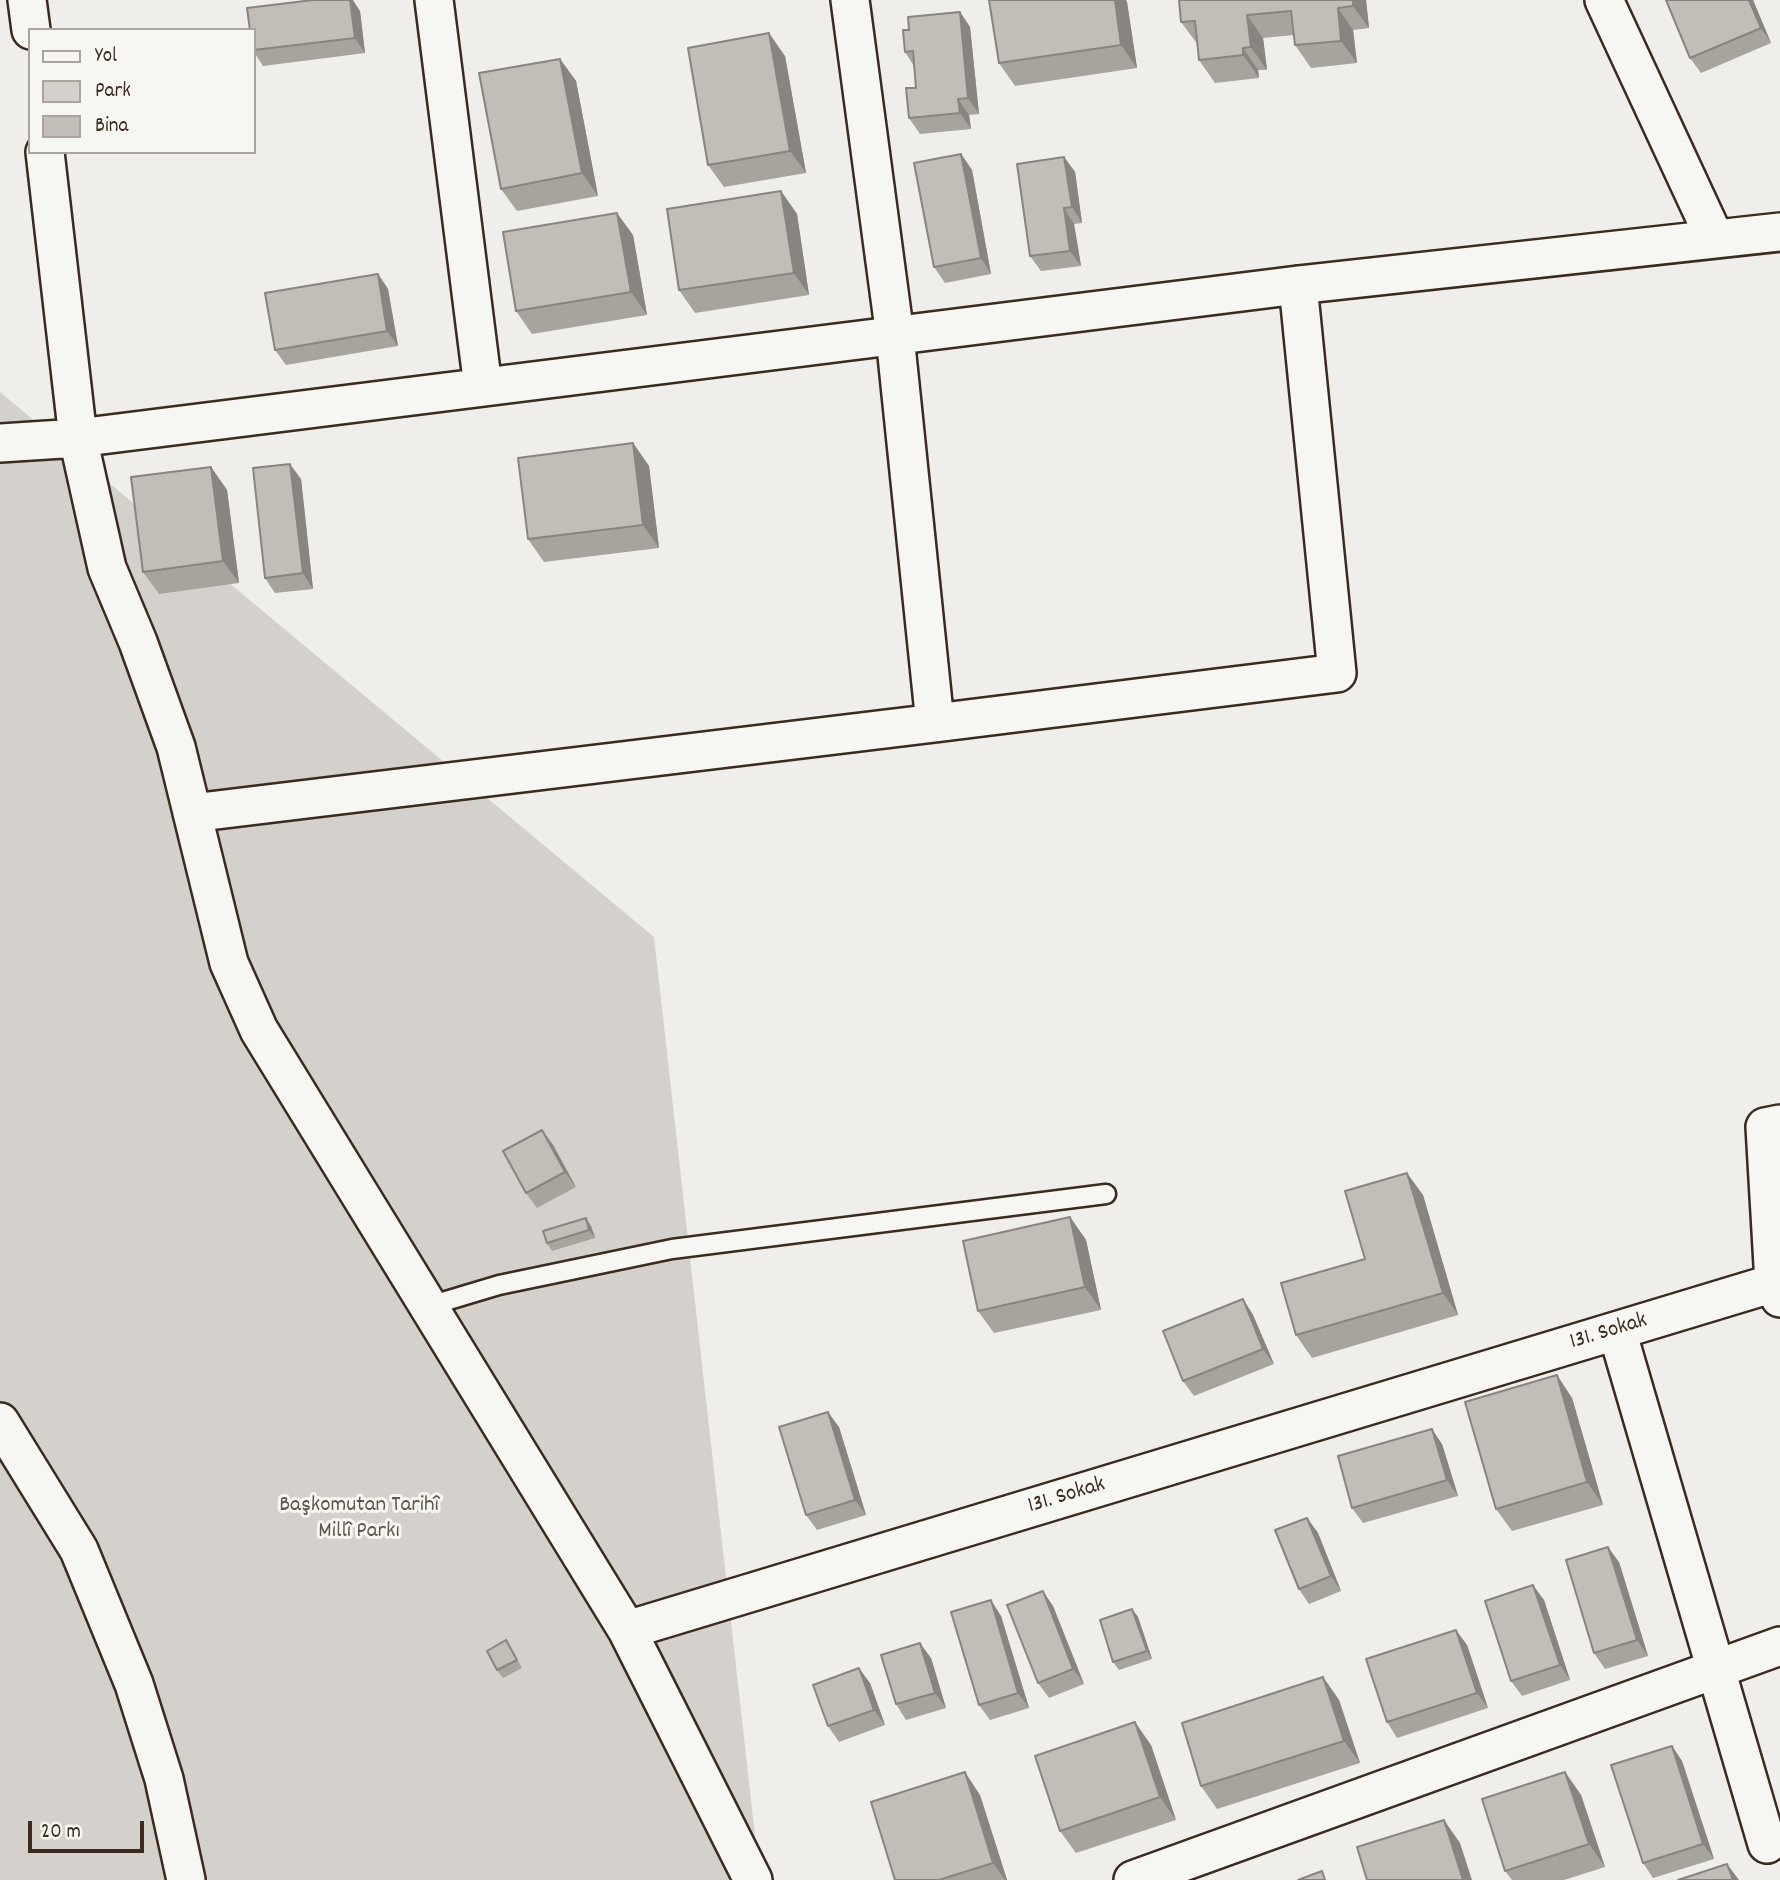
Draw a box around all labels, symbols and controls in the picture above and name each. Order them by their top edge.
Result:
legend [28,28,256,154]
text: Yol [95,42,117,72]
text: Park [95,77,131,107]
text: Bina [95,112,128,142]
street label: 131. Sokak [1567,1308,1651,1358]
street label: 131. Sokak [1025,1472,1109,1522]
park label: Başkomutan Tarihî Millî Parkı [279,1493,439,1547]
scale bar [32,1806,147,1850]
text: 20 m [41,1818,81,1848]

